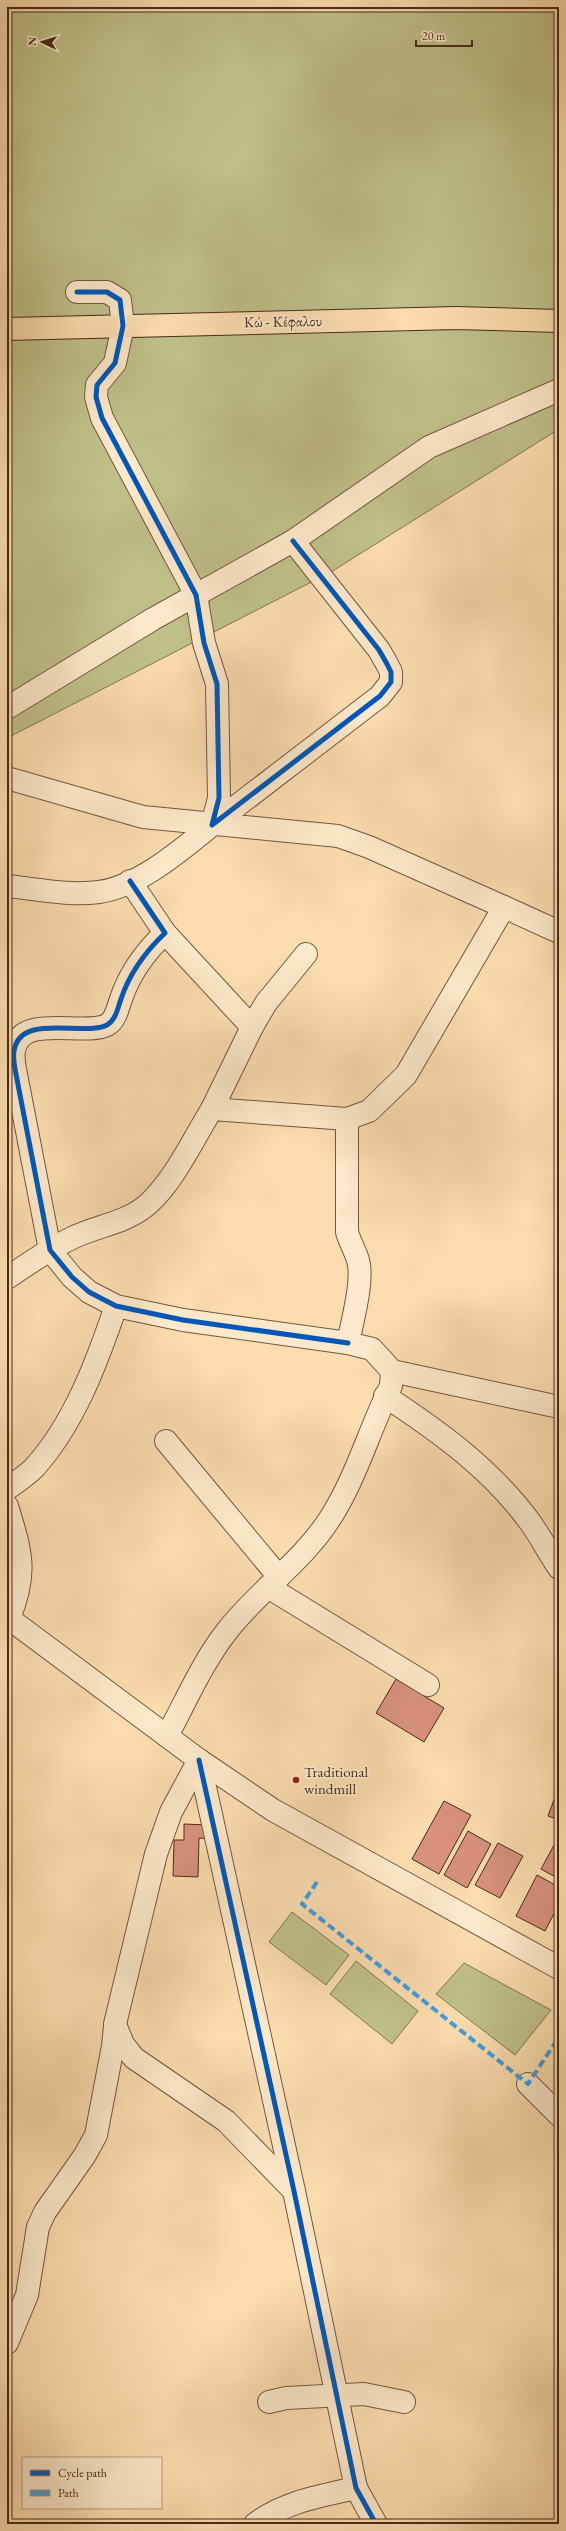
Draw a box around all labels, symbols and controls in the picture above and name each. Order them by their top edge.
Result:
north arrow [22,22,62,62]
scale bar [416,22,472,48]
text: 20 m [422,28,446,44]
text: N [25,36,39,46]
street label: Κώ - Κέφαλου [244,311,322,331]
place label: Traditional windmill [304,1762,369,1798]
marker: Traditional windmill [291,1775,301,1785]
legend [22,2457,162,2509]
text: Cycle path [58,2465,107,2481]
text: Path [58,2485,79,2501]

